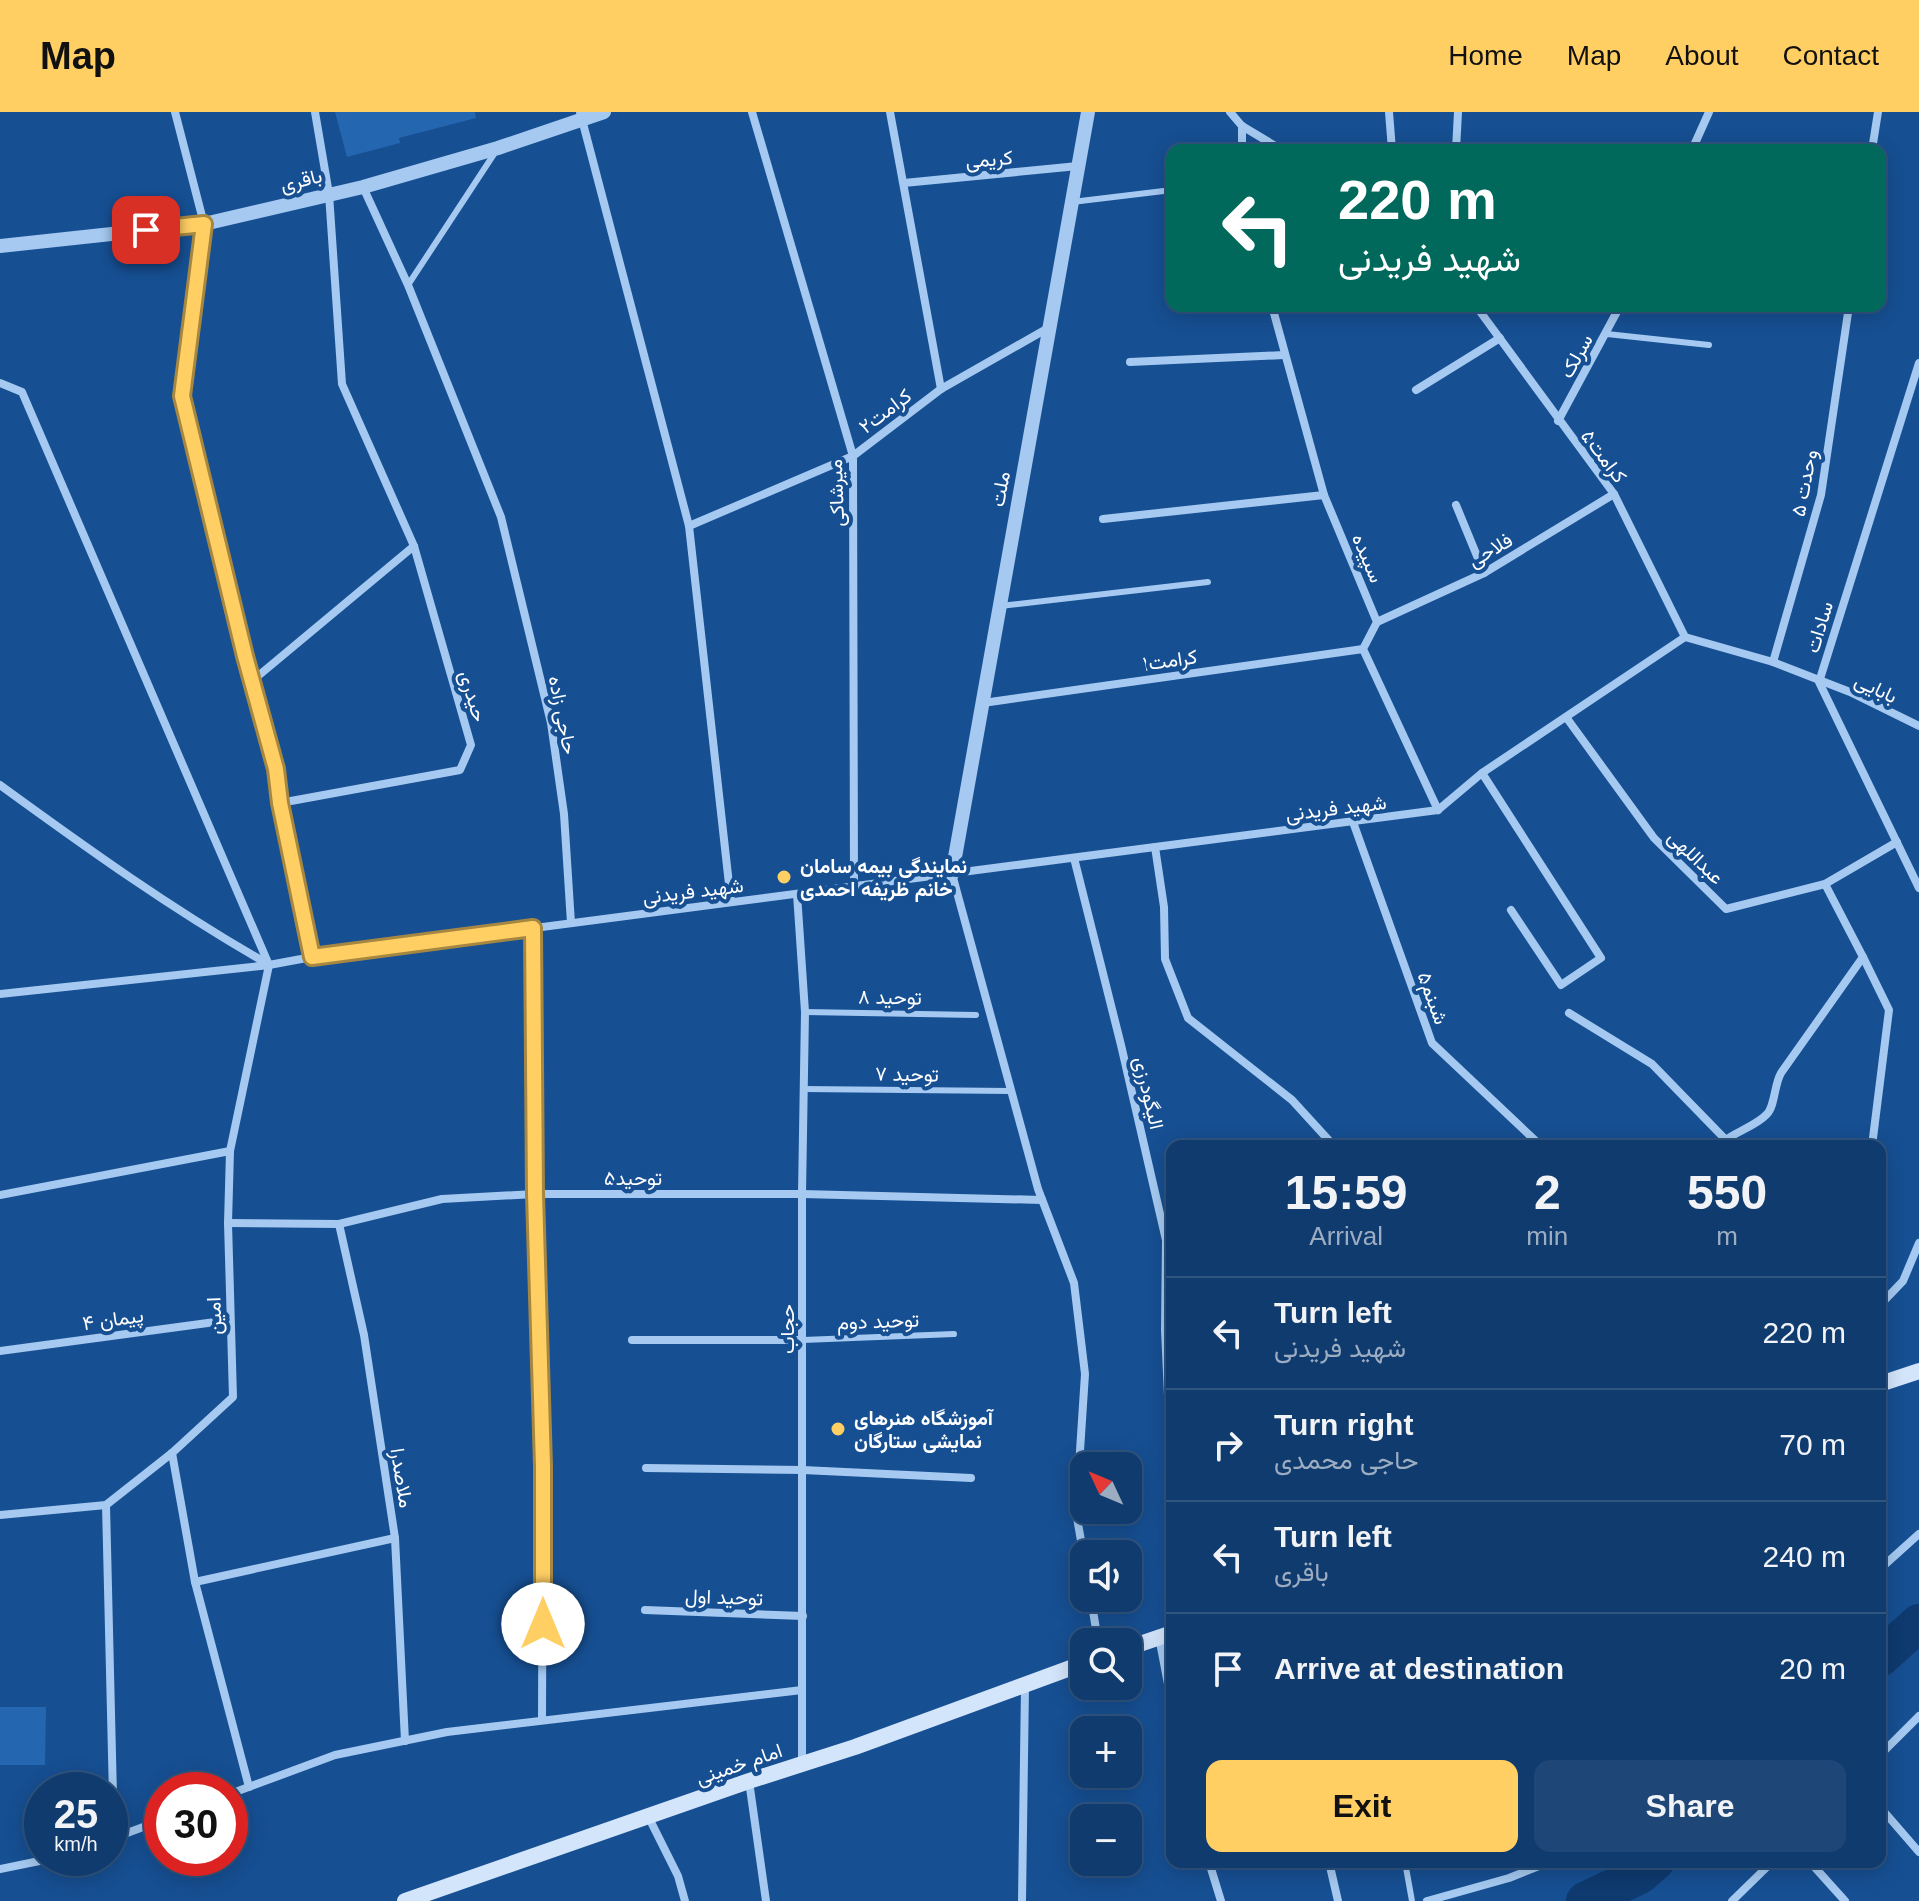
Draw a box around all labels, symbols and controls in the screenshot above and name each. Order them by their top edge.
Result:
text: Map [40,35,116,77]
text: Home [1448,40,1523,71]
text: Map [1567,40,1621,71]
text: About [1665,40,1739,71]
text: Contact [1783,40,1879,71]
street label: کریمی [964,146,1014,174]
street label: باقری [278,164,325,198]
text: 220 m [1338,168,1497,231]
icon: left [1206,176,1310,280]
pin [112,196,180,264]
icon: arrive [124,208,168,252]
text: شهید فریدنی [1338,238,1521,279]
street label: سرلک [1555,330,1599,383]
street label: کرامت۲ [855,384,917,439]
street label: کرامت۵ [1575,425,1631,488]
street label: وحدت ۵ [1787,448,1823,519]
street label: میرشاکی [824,459,850,527]
street label: ملت [986,470,1014,508]
street label: فلاحی [1464,529,1517,572]
street label: سپیده [1345,530,1388,587]
street label: سادات [1801,599,1837,655]
street label: کرامت۱ [1141,645,1199,677]
street label: حیدری [453,668,491,725]
street label: بابایی [1851,669,1901,708]
street label: حاجی زاده [543,674,581,757]
street label: شهید فریدنی [1284,791,1388,827]
street label: عبداللهی [1662,825,1728,890]
place label: نمایندگی بیمه سامان خانم ظریفه احمدی [800,855,967,902]
marker: نمایندگی بیمه سامان خانم ظریفه احمدی [775,868,793,886]
street label: شهید فریدنی [641,874,745,910]
street label: شبنم۵ [1412,969,1453,1028]
street label: توحید ۸ [858,985,922,1011]
street label: الیگودرزی [1128,1055,1168,1132]
street label: توحید ۷ [875,1062,939,1088]
text: 15:59 [1285,1166,1408,1219]
text: 2 [1534,1166,1561,1219]
text: 550 [1687,1166,1767,1219]
street label: توحید۵ [604,1167,662,1191]
text: Arrival [1309,1221,1383,1251]
text: min [1526,1221,1568,1251]
text: m [1716,1221,1738,1251]
text: Turn left [1274,1296,1392,1329]
street label: امین [202,1297,227,1335]
street label: پیمان ۴ [81,1304,145,1337]
street label: حجاب [776,1304,799,1354]
street label: توحید دوم [837,1309,920,1335]
icon: left [1206,1311,1250,1355]
text: 220 m [1763,1316,1846,1349]
text: شهید فریدنی [1274,1333,1406,1363]
place label: آموزشگاه هنرهای نمایشی ستارگان [854,1407,995,1454]
text: Turn right [1274,1408,1413,1441]
marker: آموزشگاه هنرهای نمایشی ستارگان [829,1420,847,1438]
icon: right [1206,1423,1250,1467]
text: 70 m [1779,1428,1846,1461]
text: حاجی محمدی [1274,1445,1418,1475]
street label: ملاصدرا [384,1447,418,1510]
north arrow [1070,1452,1142,1524]
map controls [1070,1452,1142,1876]
text: Turn left [1274,1520,1392,1553]
icon: left [1206,1535,1250,1579]
button: sound [1070,1540,1142,1612]
text: 240 m [1763,1540,1846,1573]
text: باقری [1274,1557,1329,1587]
position arrow [501,1582,585,1666]
street label: توحید اول [684,1585,763,1611]
button: search [1070,1628,1142,1700]
icon: arrive [1206,1647,1250,1691]
text: Arrive at destination [1274,1652,1564,1685]
text: 20 m [1779,1652,1846,1685]
button: + [1070,1716,1142,1788]
street label: امام خمینی [693,1739,786,1791]
button: Exit [1206,1760,1518,1852]
button: Share [1534,1760,1846,1852]
speed limit sign: 30 [144,1772,248,1876]
text: 25 [54,1792,98,1836]
button: − [1070,1804,1142,1876]
text: km/h [54,1833,98,1855]

